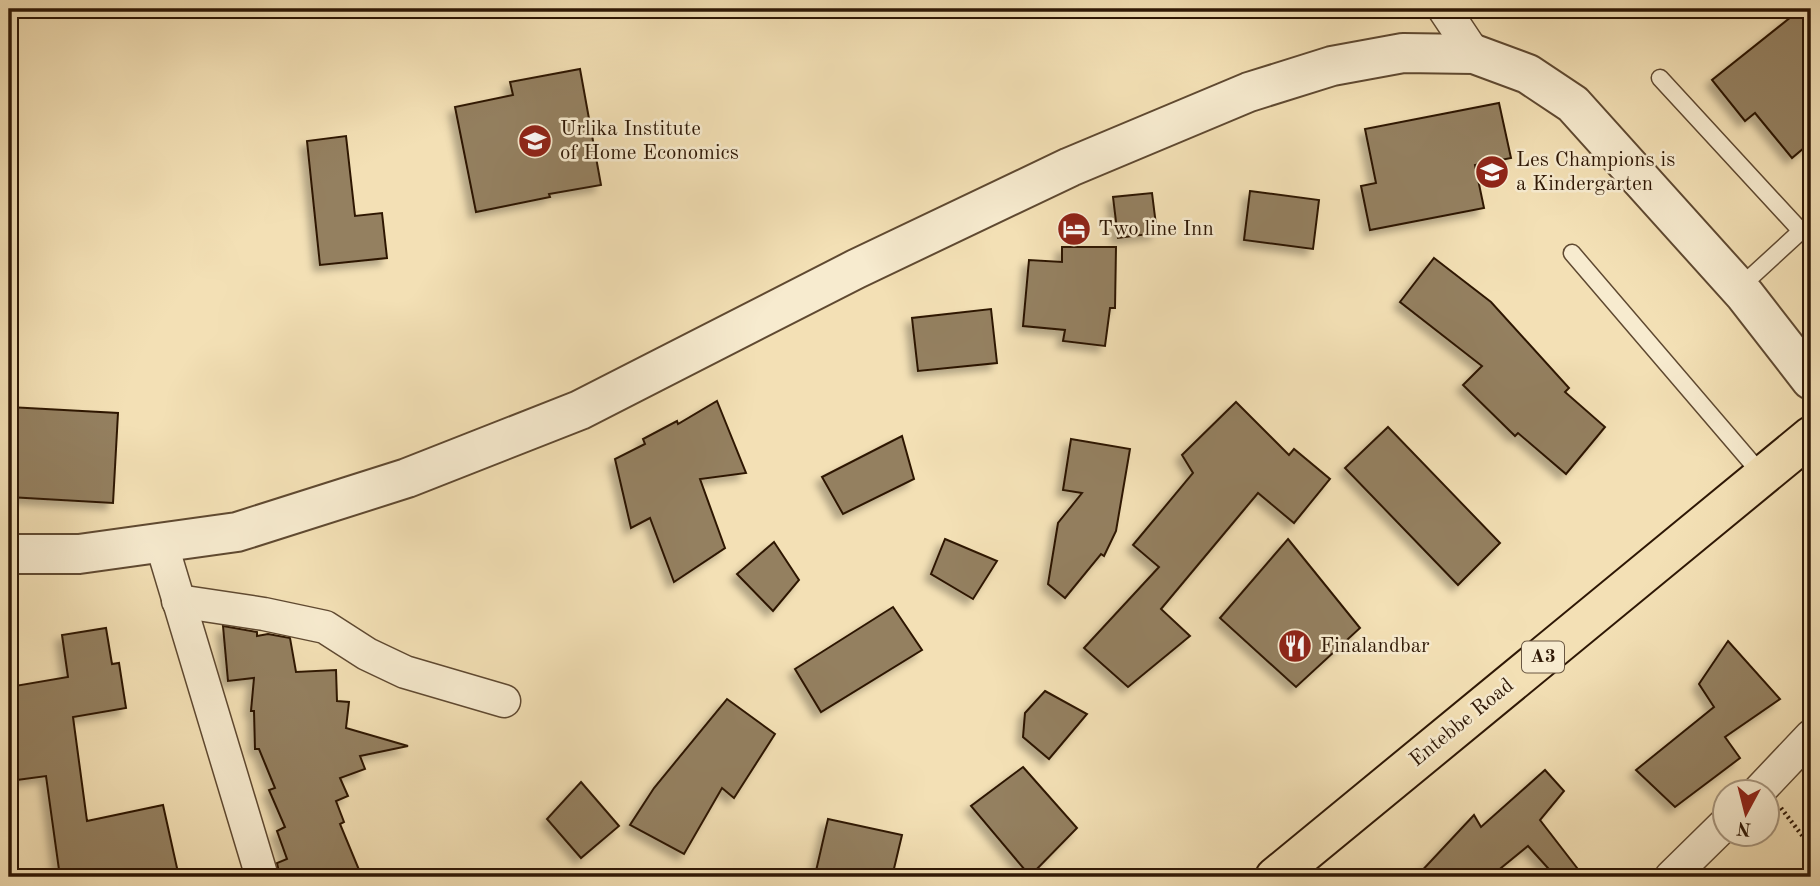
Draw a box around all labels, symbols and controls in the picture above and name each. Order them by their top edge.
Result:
place label: Urlika Institute of Home Economics [560,119,739,164]
school or university icon: Urlika Institute of Home Economics [516,122,554,160]
place label: Les Champions is a Kindergarten [1516,150,1675,195]
school or university icon: Les Champions is a Kindergarten [1473,153,1511,191]
hotel icon: Two line Inn [1055,210,1093,248]
place label: Two line Inn [1098,219,1214,240]
restaurant icon: Finalandbar [1276,627,1314,665]
place label: Finalandbar [1320,636,1430,657]
road number: A3 [1522,642,1564,672]
street label: Entebbe Road [1406,675,1518,771]
north arrow [1712,778,1782,848]
text: N [1735,817,1753,838]

